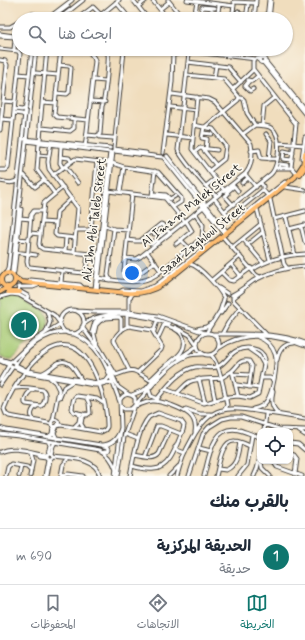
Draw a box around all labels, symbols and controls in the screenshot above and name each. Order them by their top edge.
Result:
search box [12,12,293,56]
icon: search [26,23,48,45]
text: ابحث هنا [58,25,112,45]
street label: Ali Ibn Abi Taleb Street [79,157,111,283]
street label: Al Imam Malek Street [138,160,245,251]
street label: Saad Zaghloul Street [157,200,249,279]
your location [122,263,142,283]
pin: 1 [11,310,37,340]
map controls [257,428,293,464]
button: locate [257,428,293,464]
text: بالقرب منك [210,491,289,513]
text: الحديقة المركزية [157,537,251,557]
text: 690 m [16,548,52,565]
text: 1 [273,548,279,565]
text: حديقة [219,561,251,578]
tab: المحفوظات [31,592,76,634]
tab: الاتجاهات [137,592,179,634]
tab: الخريطة [240,592,275,634]

